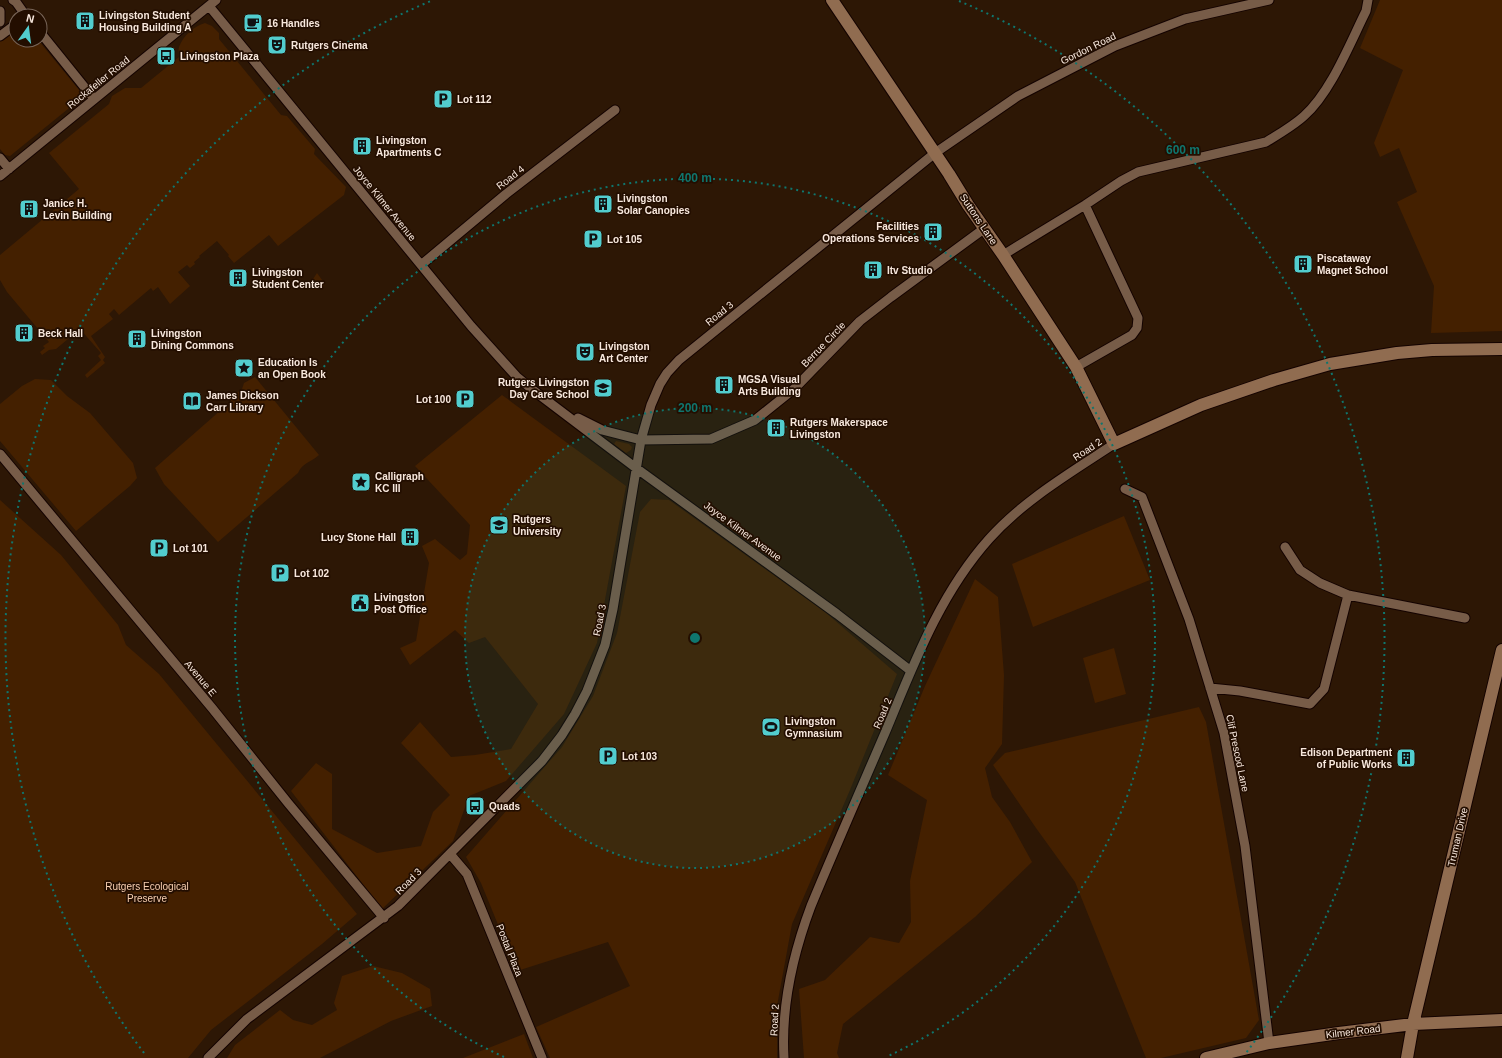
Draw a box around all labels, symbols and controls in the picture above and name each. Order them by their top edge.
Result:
north arrow [8,8,48,48]
building icon: Livingston Student Housing Building A [74,10,96,32]
place label: Livingston Student Housing Building A [99,10,191,33]
text: N [25,12,36,25]
cafe icon: 16 Handles [242,12,264,34]
place label: 16 Handles [267,18,320,29]
street label: Gordon Road [1059,30,1118,67]
theatre icon: Rutgers Cinema [266,34,288,56]
place label: Rutgers Cinema [291,40,368,51]
bus stop icon: Livingston Plaza [155,45,177,67]
place label: Livingston Plaza [180,51,259,62]
street label: Rockafeller Road [65,54,132,111]
parking icon: Lot 112 [432,88,454,110]
place label: Lot 112 [457,94,492,105]
building icon: Livingston Apartments C [351,135,373,157]
place label: Livingston Apartments C [376,135,442,158]
text: 600 m [1166,143,1200,157]
street label: Road 4 [494,163,527,192]
street label: Joyce Kilmer Avenue [351,164,418,243]
text: 400 m [678,171,712,185]
street label: Suttons Lane [958,192,1000,247]
building icon: Livingston Solar Canopies [592,193,614,215]
place label: Livingston Solar Canopies [617,193,690,216]
building icon: Janice H. Levin Building [18,198,40,220]
place label: Janice H. Levin Building [43,198,112,221]
place label: Facilities Operations Services [822,221,919,244]
building icon: Facilities Operations Services [922,221,944,243]
parking icon: Lot 105 [582,228,604,250]
place label: Lot 105 [607,234,642,245]
building icon: Piscataway Magnet School [1292,253,1314,275]
place label: Piscataway Magnet School [1317,253,1388,276]
building icon: Itv Studio [862,259,884,281]
place label: Itv Studio [887,265,933,276]
building icon: Livingston Student Center [227,267,249,289]
place label: Livingston Student Center [252,267,324,290]
street label: Road 3 [703,299,736,328]
street label: Berrue Circle [799,319,848,369]
building icon: Beck Hall [13,322,35,344]
place label: Beck Hall [38,328,83,339]
building icon: Livingston Dining Commons [126,328,148,350]
place label: Livingston Dining Commons [151,328,234,351]
theatre icon: Livingston Art Center [574,341,596,363]
place label: Livingston Art Center [599,341,650,364]
place icon: Education Is an Open Book [233,357,255,379]
place label: Education Is an Open Book [258,357,326,380]
building icon: MGSA Visual Arts Building [713,374,735,396]
place label: MGSA Visual Arts Building [738,374,801,397]
place label: Rutgers Livingston Day Care School [498,377,589,400]
school or university icon: Rutgers Livingston Day Care School [592,377,614,399]
parking icon: Lot 100 [454,388,476,410]
library icon: James Dickson Carr Library [181,390,203,412]
place label: James Dickson Carr Library [206,390,279,413]
place label: Lot 100 [416,394,451,405]
text: 200 m [678,401,712,415]
building icon: Rutgers Makerspace Livingston [765,417,787,439]
place label: Rutgers Makerspace Livingston [790,417,888,440]
street label: Road 2 [1071,436,1104,463]
place icon: Calligraph KC III [350,471,372,493]
place label: Calligraph KC III [375,471,424,494]
street label: Joyce Kilmer Avenue [702,500,784,564]
school or university icon: Rutgers University [488,514,510,536]
place label: Rutgers University [513,514,562,537]
building icon: Lucy Stone Hall [399,526,421,548]
place label: Lucy Stone Hall [321,532,396,543]
parking icon: Lot 101 [148,537,170,559]
place label: Lot 101 [173,543,208,554]
parking icon: Lot 102 [269,562,291,584]
place label: Lot 102 [294,568,329,579]
public building icon: Livingston Post Office [349,592,371,614]
place label: Livingston Post Office [374,592,427,615]
street label: Road 3 [591,603,608,637]
centre of rings [688,631,702,645]
street label: Avenue E [183,658,219,699]
street label: Road 2 [871,696,894,730]
street label: Clif Prescod Lane [1224,713,1251,793]
sports icon: Livingston Gymnasium [760,716,782,738]
place label: Livingston Gymnasium [785,716,842,739]
parking icon: Lot 103 [597,745,619,767]
place label: Edison Department of Public Works [1300,747,1393,770]
building icon: Edison Department of Public Works [1395,747,1417,769]
place label: Lot 103 [622,751,657,762]
bus stop icon: Quads [464,795,486,817]
place label: Quads [489,801,521,812]
street label: Truman Drive [1445,806,1470,868]
street label: Road 3 [393,866,424,897]
park label: Rutgers Ecological Preserve [105,881,189,904]
street label: Postal Plaza [494,922,525,978]
street label: Road 2 [768,1003,781,1036]
street label: Kilmer Road [1325,1023,1381,1040]

